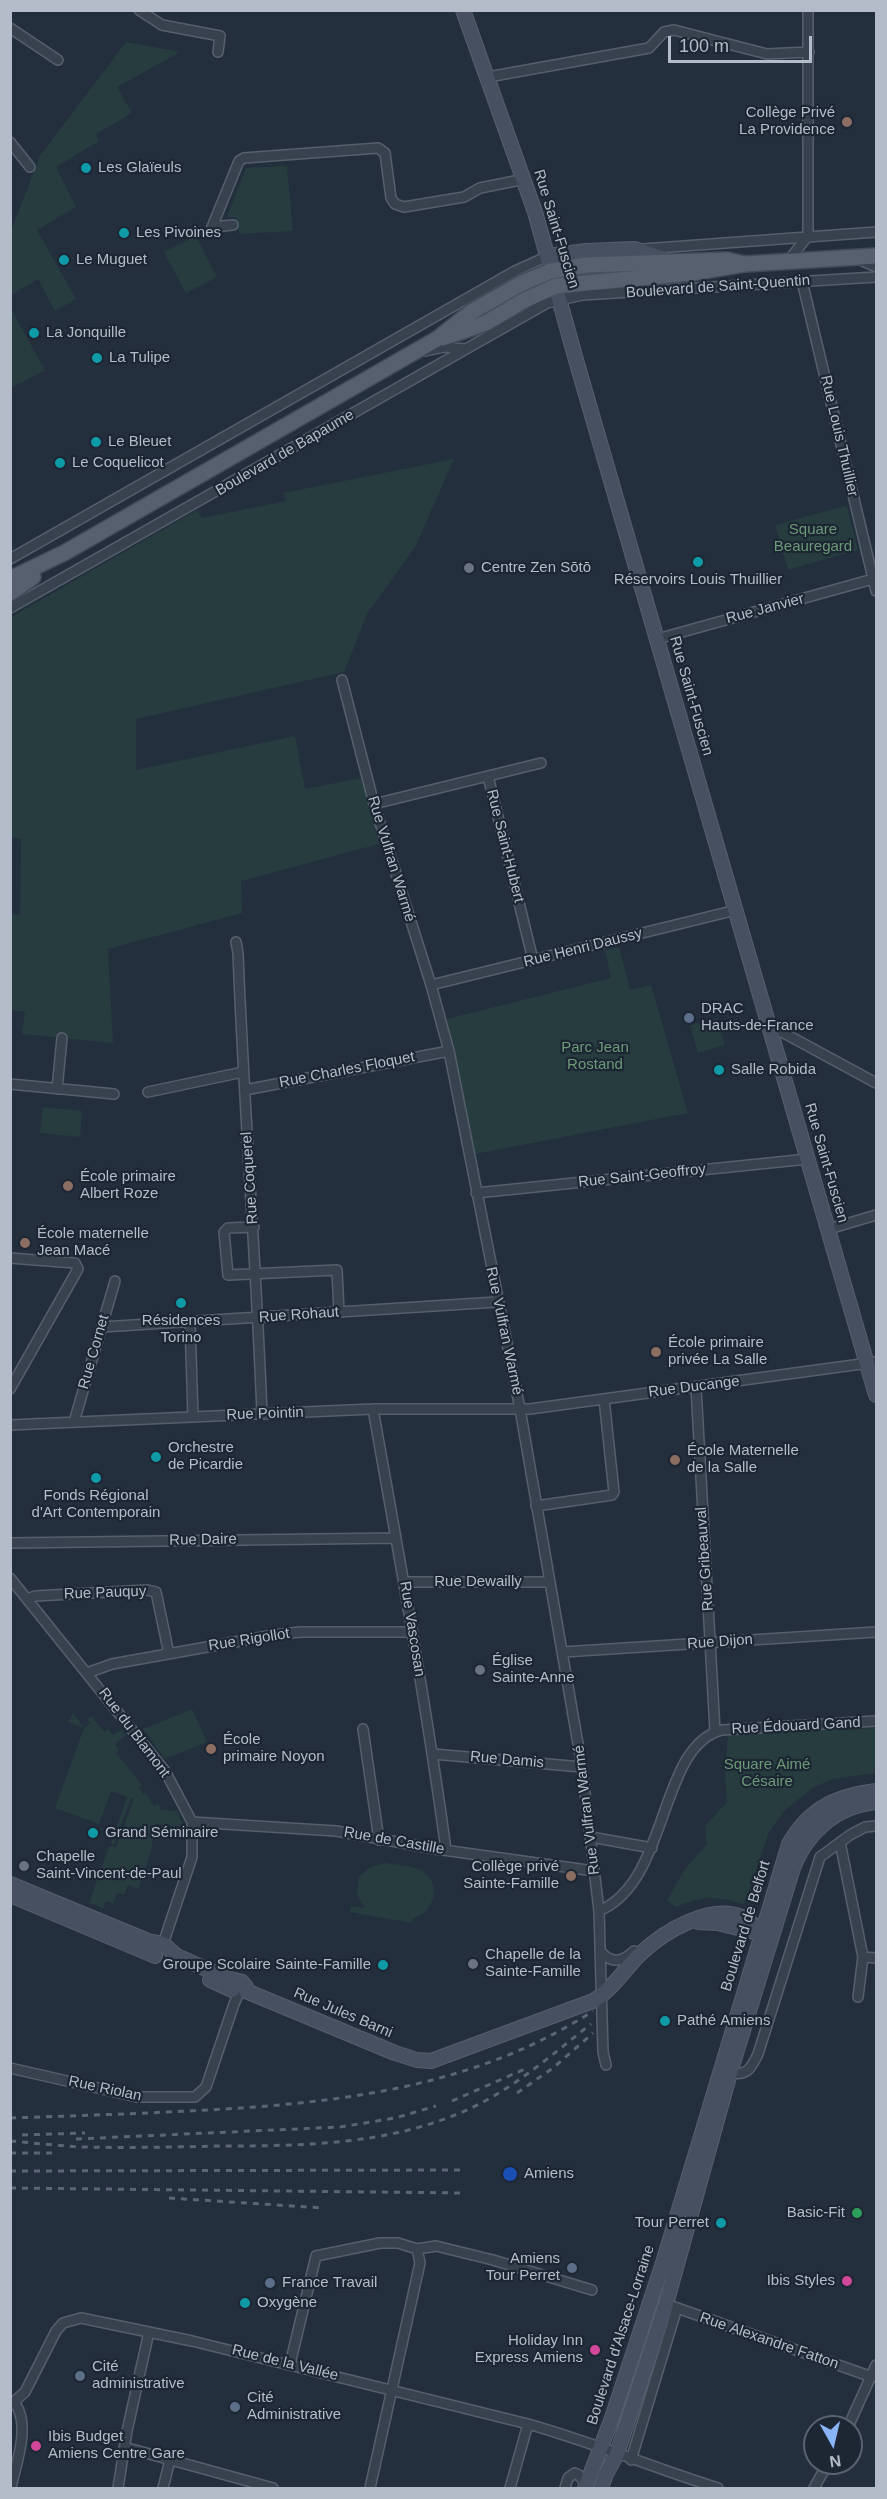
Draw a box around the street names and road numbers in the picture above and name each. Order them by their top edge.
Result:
street label: Rue Saint-Fuscien [529,167,583,291]
street label: Boulevard de Saint-Quentin [625,272,811,302]
street label: Rue Louis Thuillier [816,373,862,499]
street label: Boulevard de Bapaume [213,406,357,500]
street label: Rue Janvier [724,590,806,628]
street label: Rue Saint-Fuscien [665,634,717,758]
street label: Rue Saint-Hubert [482,788,528,904]
street label: Rue Vulfran Warmé [363,794,419,924]
street label: Rue Henri Daussy [522,925,644,971]
street label: Rue Charles Floquet [278,1048,416,1092]
street label: Rue Saint-Fuscien [800,1101,852,1225]
street label: Rue Coquerel [238,1131,262,1225]
street label: Rue Saint-Geoffroy [577,1160,707,1192]
street label: Rue Vulfran Warmé [482,1265,526,1397]
street label: Rue Rohaut [258,1303,340,1327]
street label: Rue Cornet [75,1313,113,1391]
street label: Rue Ducange [647,1372,741,1402]
street label: Rue Pointin [226,1404,304,1424]
street label: Rue Gribeauval [692,1506,718,1612]
street label: Rue Daire [169,1530,237,1550]
street label: Rue Dewailly [434,1573,522,1591]
street label: Rue Vascosan [396,1580,428,1678]
street label: Rue Pauquy [63,1583,147,1603]
street label: Rue Rigollot [207,1625,291,1655]
street label: Rue Dijon [687,1631,753,1653]
street label: Rue du Blamont [94,1685,174,1781]
street label: Rue Édouard Gand [731,1714,861,1738]
street label: Rue Vulfran Warmé [570,1744,604,1876]
street label: Rue Damis [469,1748,545,1772]
street label: Rue de Castille [342,1823,446,1859]
street label: Boulevard de Belfort [718,1858,774,1994]
street label: Rue Jules Barni [291,1984,395,2042]
street label: Rue Riolan [67,2072,143,2106]
street label: Boulevard d'Alsace-Lorraine [583,2243,659,2427]
street label: Rue Alexandre Fatton [697,2309,841,2373]
street label: Rue de la Vallée [230,2341,340,2385]

